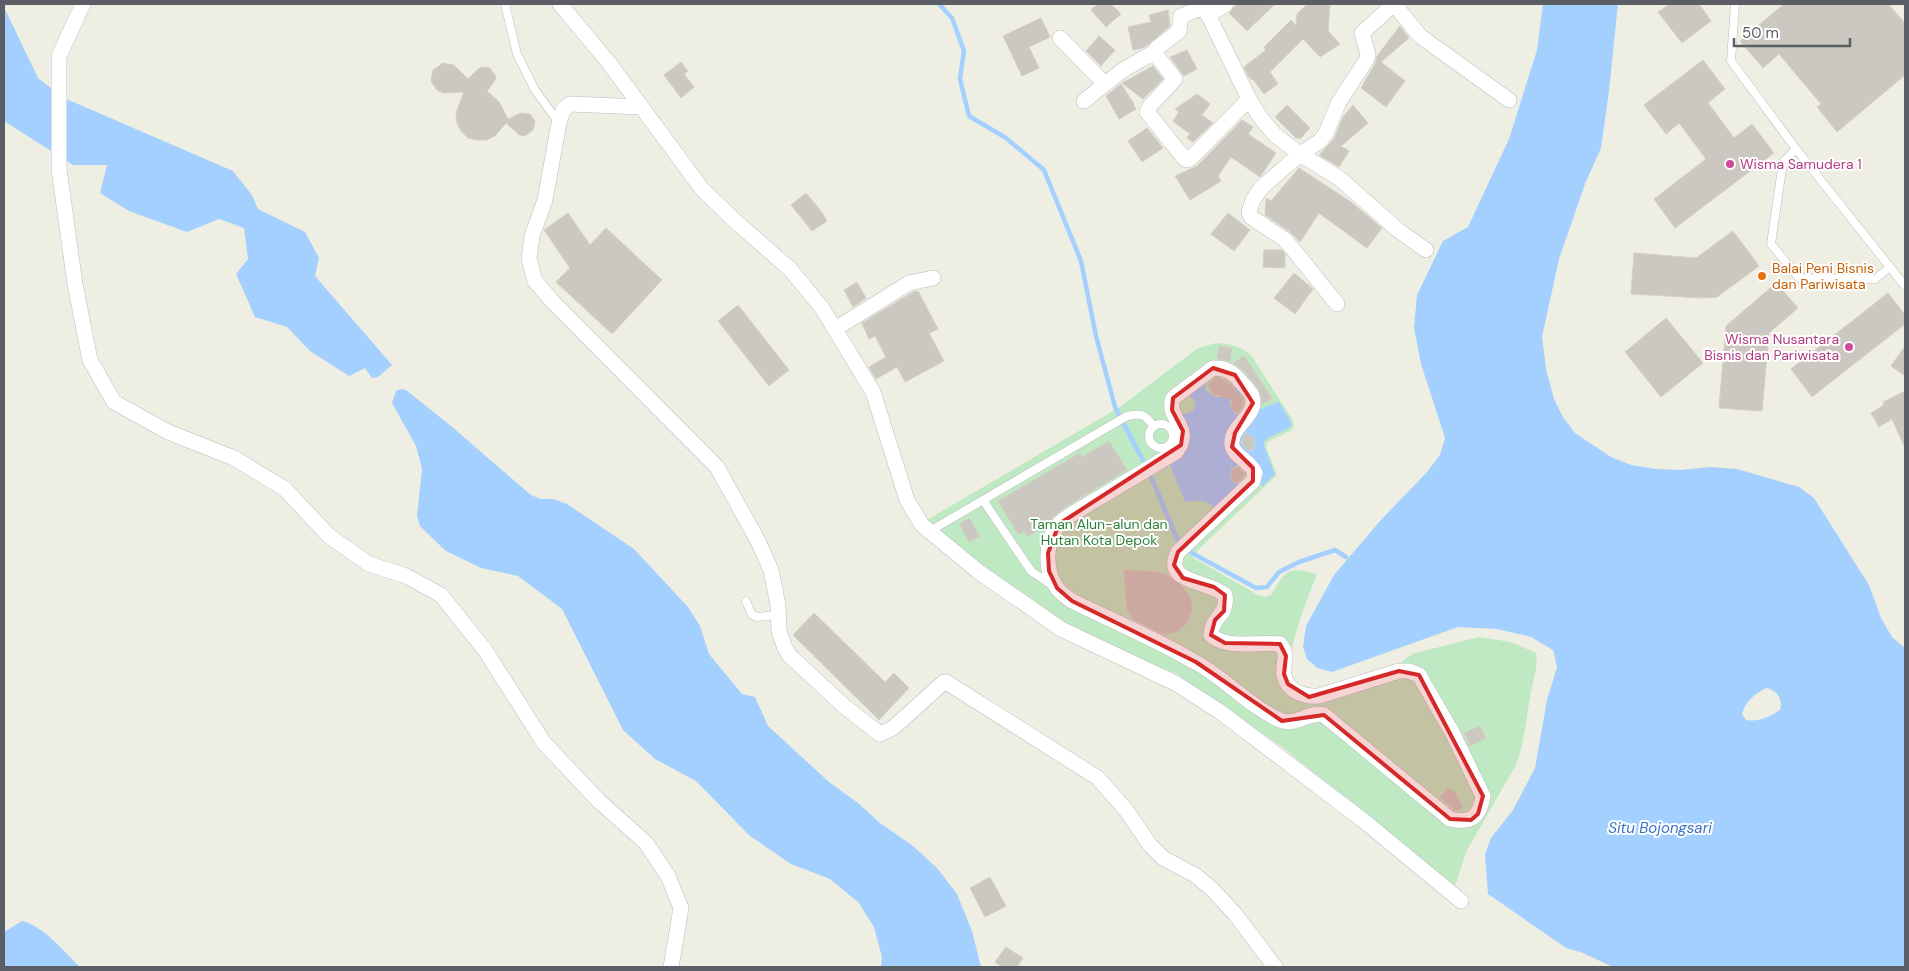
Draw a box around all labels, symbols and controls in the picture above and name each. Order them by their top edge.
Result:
scale bar [1734,15,1850,47]
text: 50 m [1742,23,1779,43]
place label: Wisma Samudera 1 [1740,155,1862,173]
marker: Wisma Samudera 1 [1724,158,1736,170]
place label: Balai Peni Bisnis dan Pariwisata [1772,259,1874,293]
marker: Balai Peni Bisnis dan Pariwisata [1756,270,1768,282]
place label: Wisma Nusantara Bisnis dan Pariwisata [1704,330,1839,364]
marker: Wisma Nusantara Bisnis dan Pariwisata [1843,341,1855,353]
park label: Taman Alun-alun dan Hutan Kota Depok [1030,515,1168,549]
water label: Situ Bojongsari [1608,818,1712,838]

